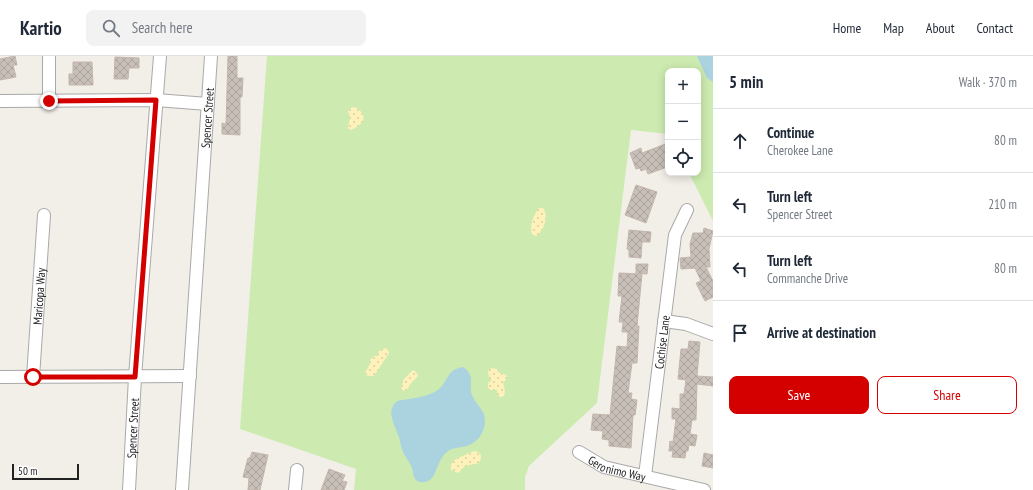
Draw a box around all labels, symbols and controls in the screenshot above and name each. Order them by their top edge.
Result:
search box [86,10,366,46]
text: Kartio [20,16,62,40]
icon: search [100,17,122,39]
text: Search here [132,18,193,37]
text: Home [833,19,861,37]
text: Map [883,19,904,37]
text: About [926,19,955,37]
text: Contact [977,19,1013,37]
map controls [665,68,701,176]
button: + [665,68,701,104]
text: 5 min [729,71,763,93]
text: Walk · 370 m [959,74,1017,91]
street label: Spencer Street [197,87,216,148]
route end [40,92,58,110]
button: − [665,104,701,140]
text: Continue [767,123,814,142]
icon: ahead [729,130,751,152]
text: 80 m [994,132,1017,149]
button: locate [665,140,701,176]
text: Cherokee Lane [767,142,833,159]
text: Turn left [767,187,812,206]
icon: left [729,194,751,216]
text: 210 m [988,196,1017,213]
text: Spencer Street [767,206,832,223]
text: Turn left [767,251,812,270]
icon: left [729,258,751,280]
text: 80 m [994,260,1017,277]
street label: Maricopa Way [29,267,48,325]
text: Commanche Drive [767,270,848,287]
street label: Cochise Lane [651,314,672,370]
icon: arrive [729,322,751,344]
text: Arrive at destination [767,323,876,342]
route start [24,368,42,386]
button: Save [729,376,869,414]
button: Share [877,376,1017,414]
street label: Spencer Street [123,397,141,459]
street label: Geronimo Way [586,452,648,484]
scale bar [12,462,79,481]
text: 50 m [18,464,37,478]

